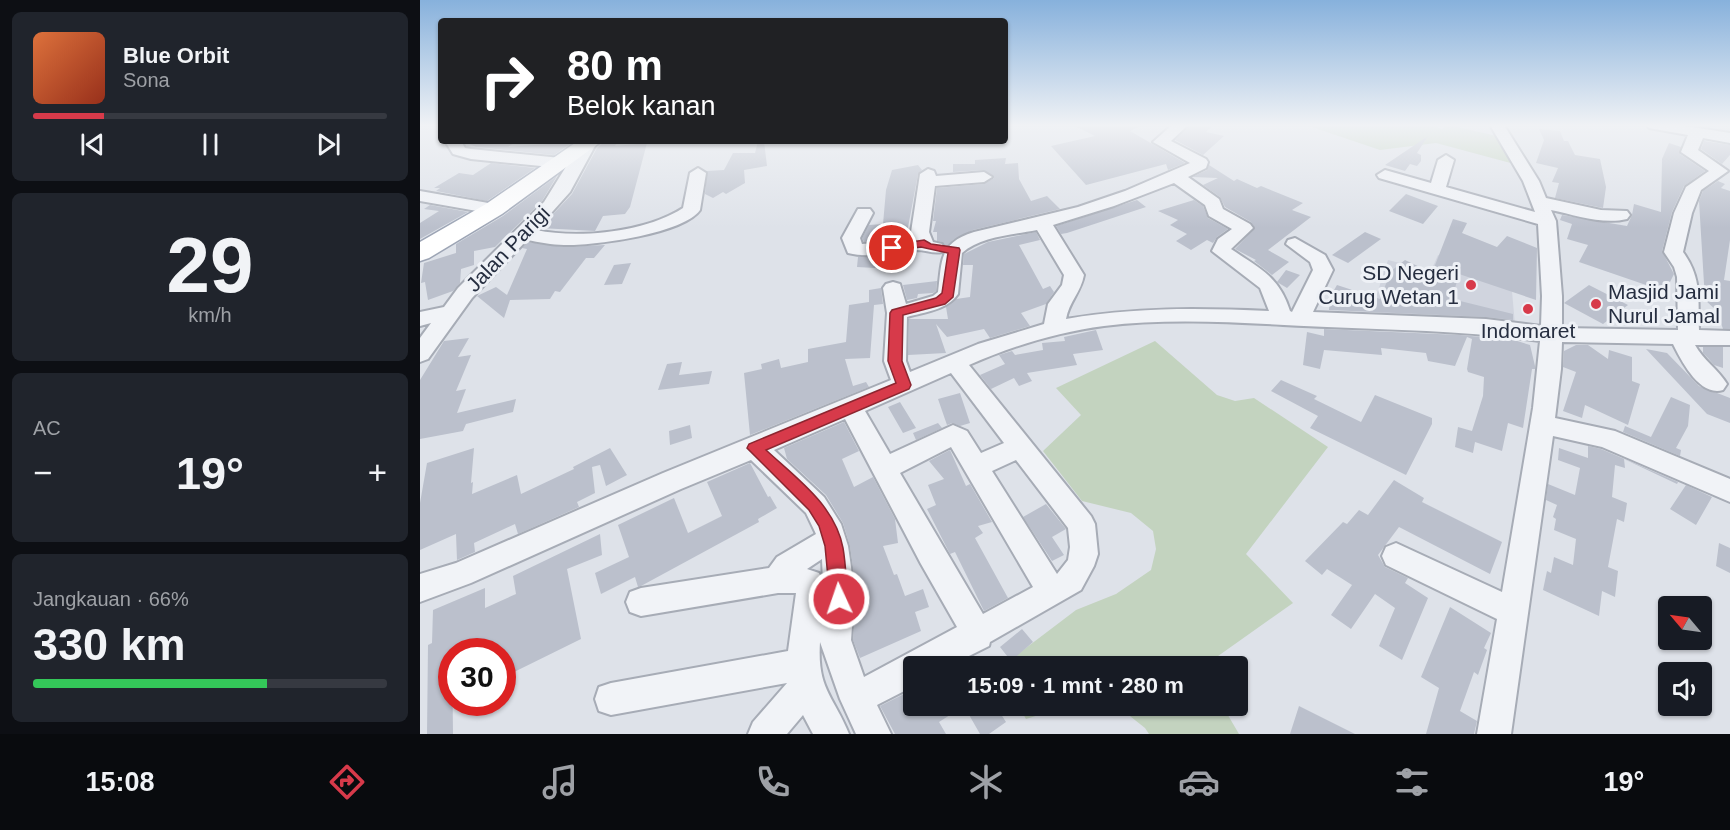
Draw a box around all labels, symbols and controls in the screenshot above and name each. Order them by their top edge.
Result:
icon: right [468,42,546,120]
text: 80 m [567,42,663,89]
text: Blue Orbit [123,43,229,68]
text: Sona [123,69,170,91]
text: Belok kanan [567,91,716,121]
icon: previous [76,128,109,161]
icon: pause [194,128,227,161]
icon: next [312,128,345,161]
street label: Jalan Parigi [461,201,554,296]
text: 29 [167,221,253,309]
pin [866,222,917,273]
icon: arrive [875,231,908,264]
place label: SD Negeri Curug Wetan 1 [1318,261,1459,308]
marker: SD Negeri Curug Wetan 1 [1464,278,1478,292]
place label: Masjid Jami Nurul Jamal [1608,280,1720,327]
marker: Masjid Jami Nurul Jamal [1589,297,1603,311]
marker: Indomaret [1521,302,1535,316]
text: km/h [188,304,232,326]
place label: Indomaret [1481,319,1575,342]
text: AC [33,417,61,439]
text: 19° [176,448,244,499]
text: − [33,454,52,491]
text: + [368,454,387,491]
position arrow [807,567,871,631]
text: Jangkauan · 66% [33,588,189,610]
north arrow [1658,596,1712,650]
map controls [1658,596,1712,716]
text: 330 km [33,619,186,670]
speed limit sign: 30 [438,638,516,716]
button: sound [1658,662,1712,716]
text: 15:09 · 1 mnt · 280 m [967,673,1184,698]
icon: directions [326,761,368,803]
icon: music [539,761,581,803]
icon: phone [752,761,794,803]
icon: climate [965,761,1007,803]
icon: car [1178,761,1220,803]
icon: filters [1391,761,1433,803]
text: 15:08 [86,767,155,797]
text: 19° [1604,767,1644,797]

